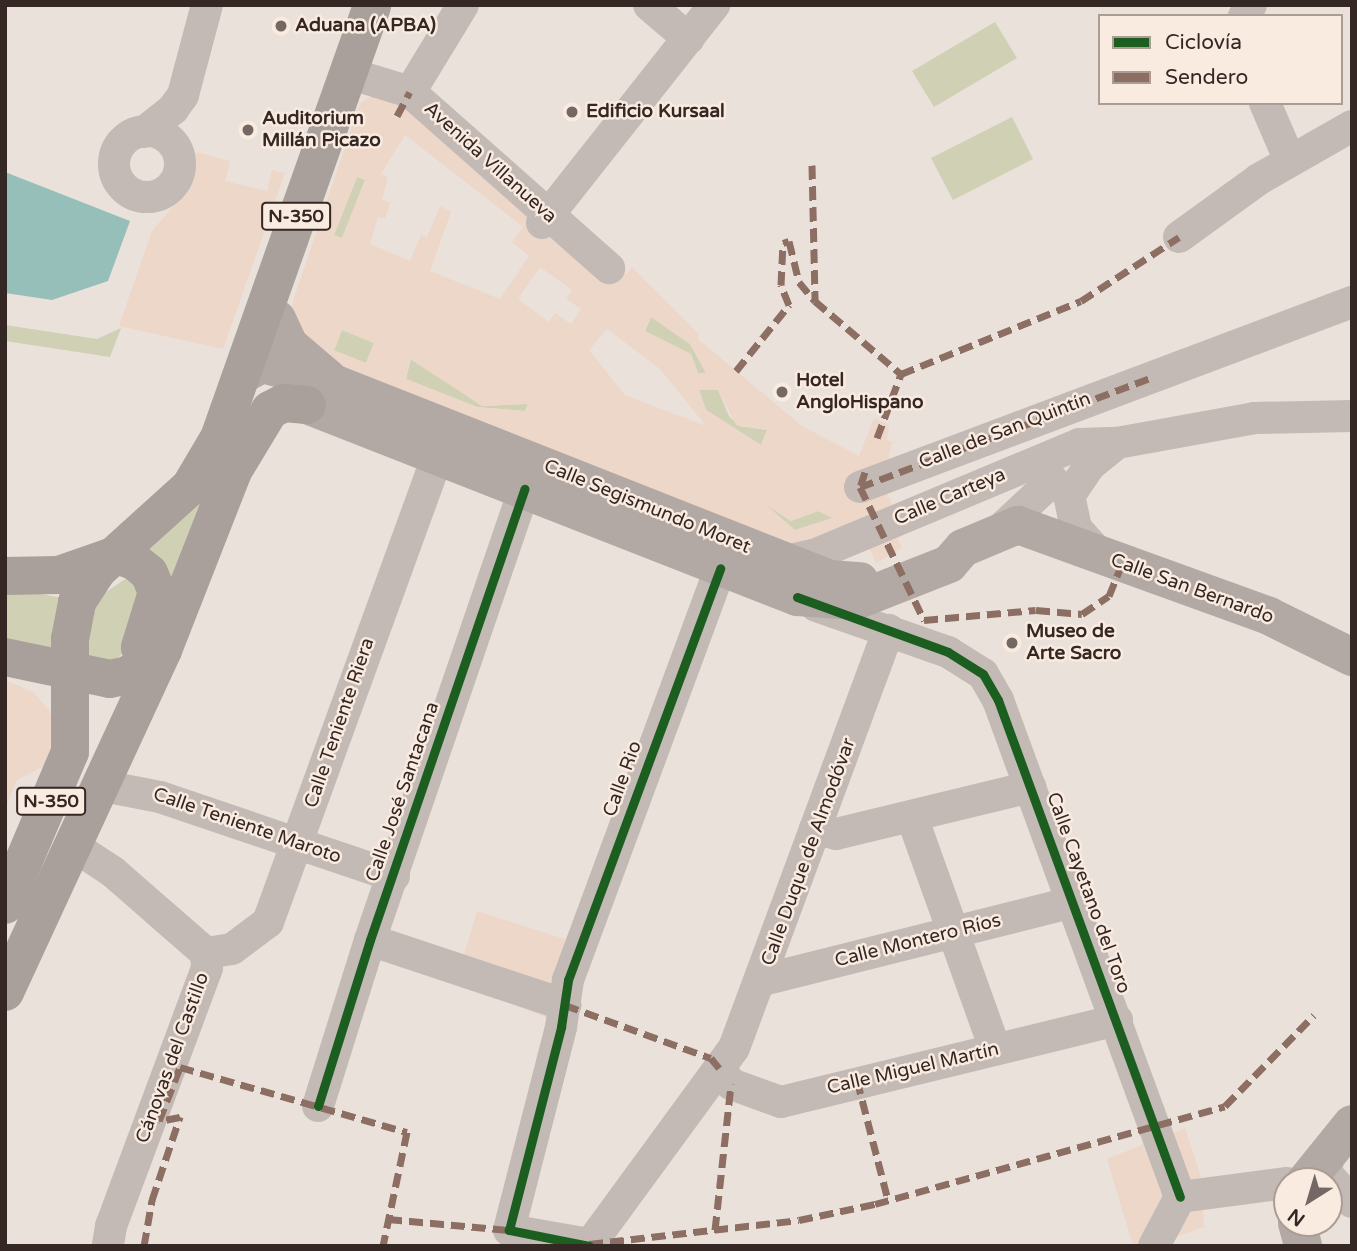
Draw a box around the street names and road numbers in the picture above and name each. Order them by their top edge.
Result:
street label: Avenida Villanueva [419,98,561,228]
road number: N-350 [261,202,331,230]
street label: Calle de San Quintín [916,388,1094,474]
street label: Calle Segismundo Moret [540,455,754,559]
street label: Calle Carteya [891,463,1009,531]
street label: Calle San Bernardo [1107,549,1277,629]
street label: Calle Teniente Riera [300,635,380,811]
street label: Calle José Santacana [361,699,445,885]
street label: Calle Duque de Almodóvar [757,735,861,969]
street label: Calle Rio [599,738,647,820]
street label: Calle Teniente Maroto [150,783,344,869]
road number: N-350 [16,786,86,816]
street label: Calle Cayetano del Toro [1041,789,1135,997]
street label: Calle Montero Ríos [833,909,1003,973]
street label: Cánovas del Castillo [132,970,214,1146]
street label: Calle Miguel Martín [825,1038,1001,1100]

